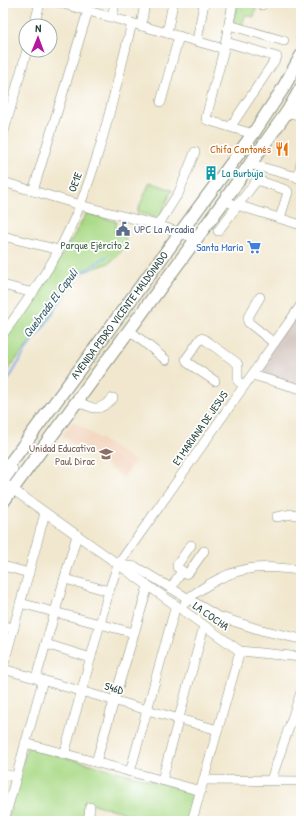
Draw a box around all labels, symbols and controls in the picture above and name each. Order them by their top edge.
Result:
north arrow [18,18,58,58]
text: N [35,21,41,35]
restaurant icon: Chifa Cantonés [274,141,290,157]
place label: Chifa Cantonés [210,142,271,156]
building icon: La Burbuja [203,165,219,181]
place label: La Burbuja [222,166,264,180]
street label: OE1E [65,170,85,194]
public building icon: UPC La Arcadia [115,221,131,237]
place label: UPC La Arcadia [134,222,195,236]
park label: Parque Ejército 2 [61,238,129,252]
supermarket icon: Santa María [246,239,262,255]
place label: Santa María [196,240,244,254]
street label: AVENIDA PEDRO VICENTE MALDONADO [68,249,171,382]
water label: Quebrada El Capuli [18,264,82,341]
street label: E1 MARIANA DE JESUS [169,388,231,468]
place label: Unidad Educativa Paul Dirac [29,441,96,468]
school or university icon: Unidad Educativa Paul Dirac [98,446,114,462]
street label: LA COCHA [190,599,232,634]
street label: S46D [103,679,126,698]

